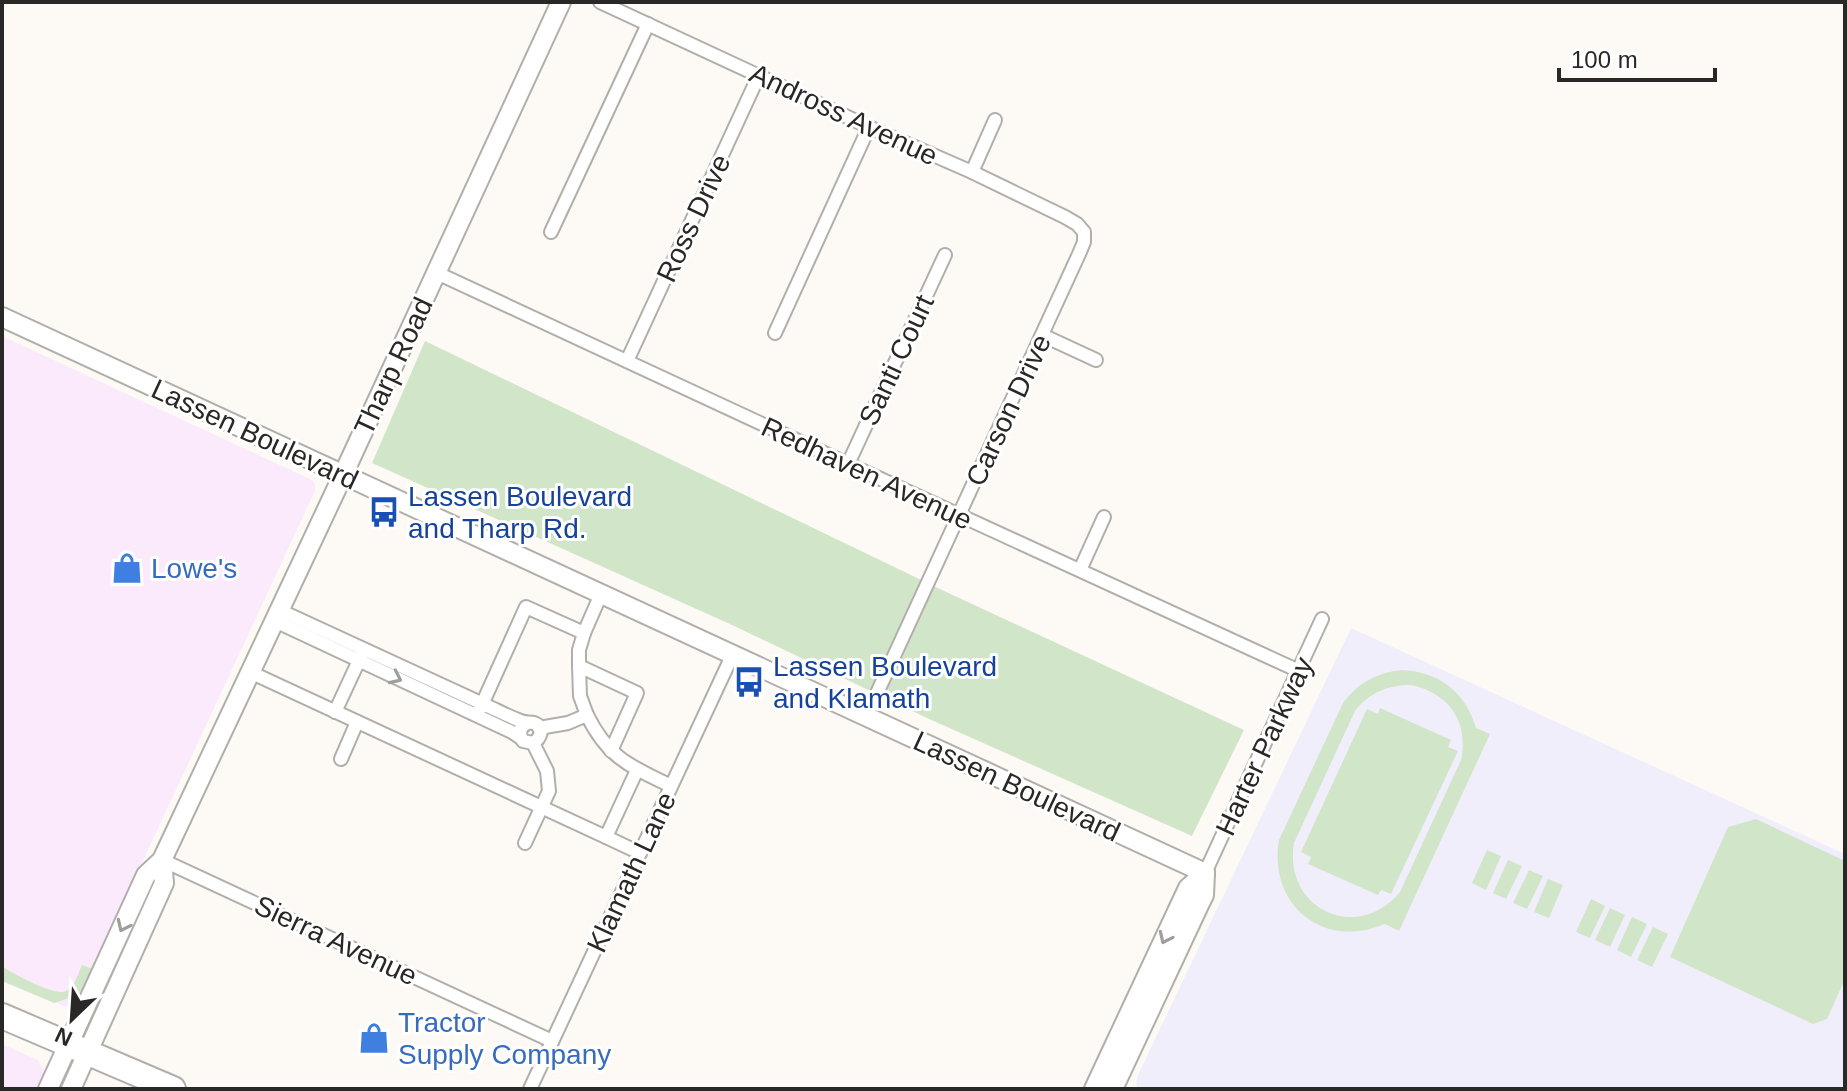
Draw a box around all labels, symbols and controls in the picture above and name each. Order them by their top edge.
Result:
scale bar [1559,32,1715,82]
text: 100 m [1571,46,1638,73]
street label: Andross Avenue [745,57,943,171]
street label: Ross Drive [650,150,736,287]
street label: Santi Court [853,290,940,430]
street label: Tharp Road [348,293,439,440]
street label: Carson Drive [960,330,1057,491]
street label: Lassen Boulevard [147,373,363,496]
street label: Redhaven Avenue [757,411,977,536]
place label: Lassen Boulevard and Tharp Rd. [408,481,632,544]
bus stop icon: Lassen Boulevard and Tharp Rd. [367,495,401,529]
shop icon: Lowe's [110,551,144,585]
place label: Lowe's [151,553,237,584]
place label: Lassen Boulevard and Klamath [773,651,997,714]
street label: Harter Parkway [1210,652,1319,840]
bus stop icon: Lassen Boulevard and Klamath [732,665,766,699]
one-way arrow [388,668,402,684]
street label: Lassen Boulevard [909,725,1125,848]
street label: Klamath Lane [581,787,682,957]
street label: Sierra Avenue [250,889,422,992]
one-way arrow [116,917,132,932]
one-way arrow [1158,930,1174,944]
north arrow [32,979,112,1059]
place label: Tractor Supply Company [398,1007,611,1070]
shop icon: Tractor Supply Company [357,1021,391,1055]
text: N [51,1022,76,1051]

